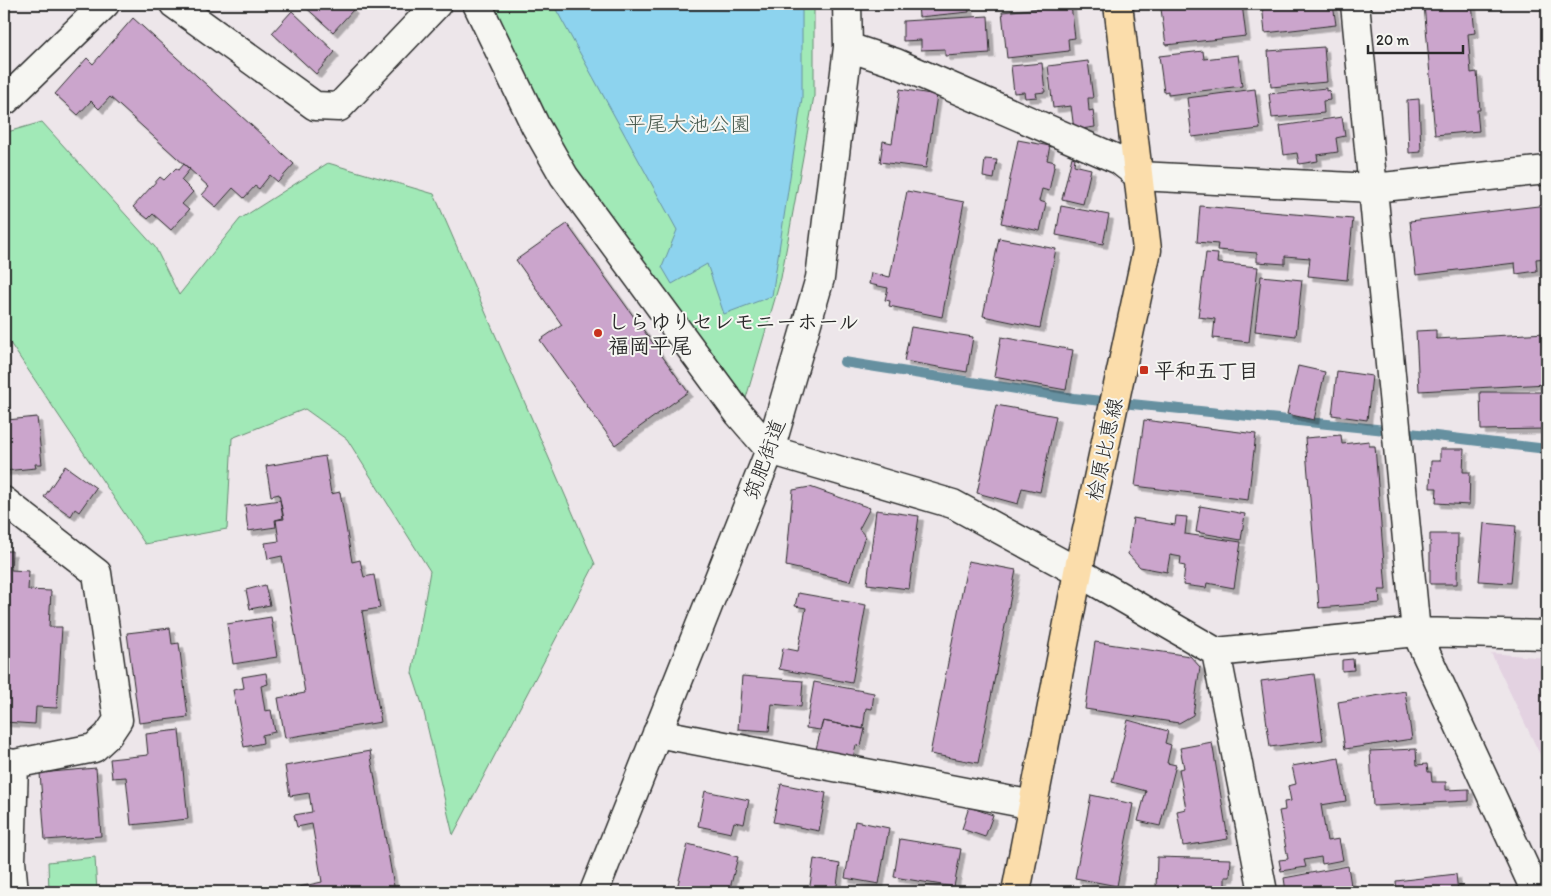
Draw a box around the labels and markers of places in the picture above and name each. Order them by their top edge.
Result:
place label: しらゆりセレモニーホール 福岡平尾 [608,309,859,358]
marker: しらゆりセレモニーホール 福岡平尾 [592,327,604,339]
place label: 平和五丁目 [1154,358,1259,383]
marker: 平和五丁目 [1138,364,1150,376]

